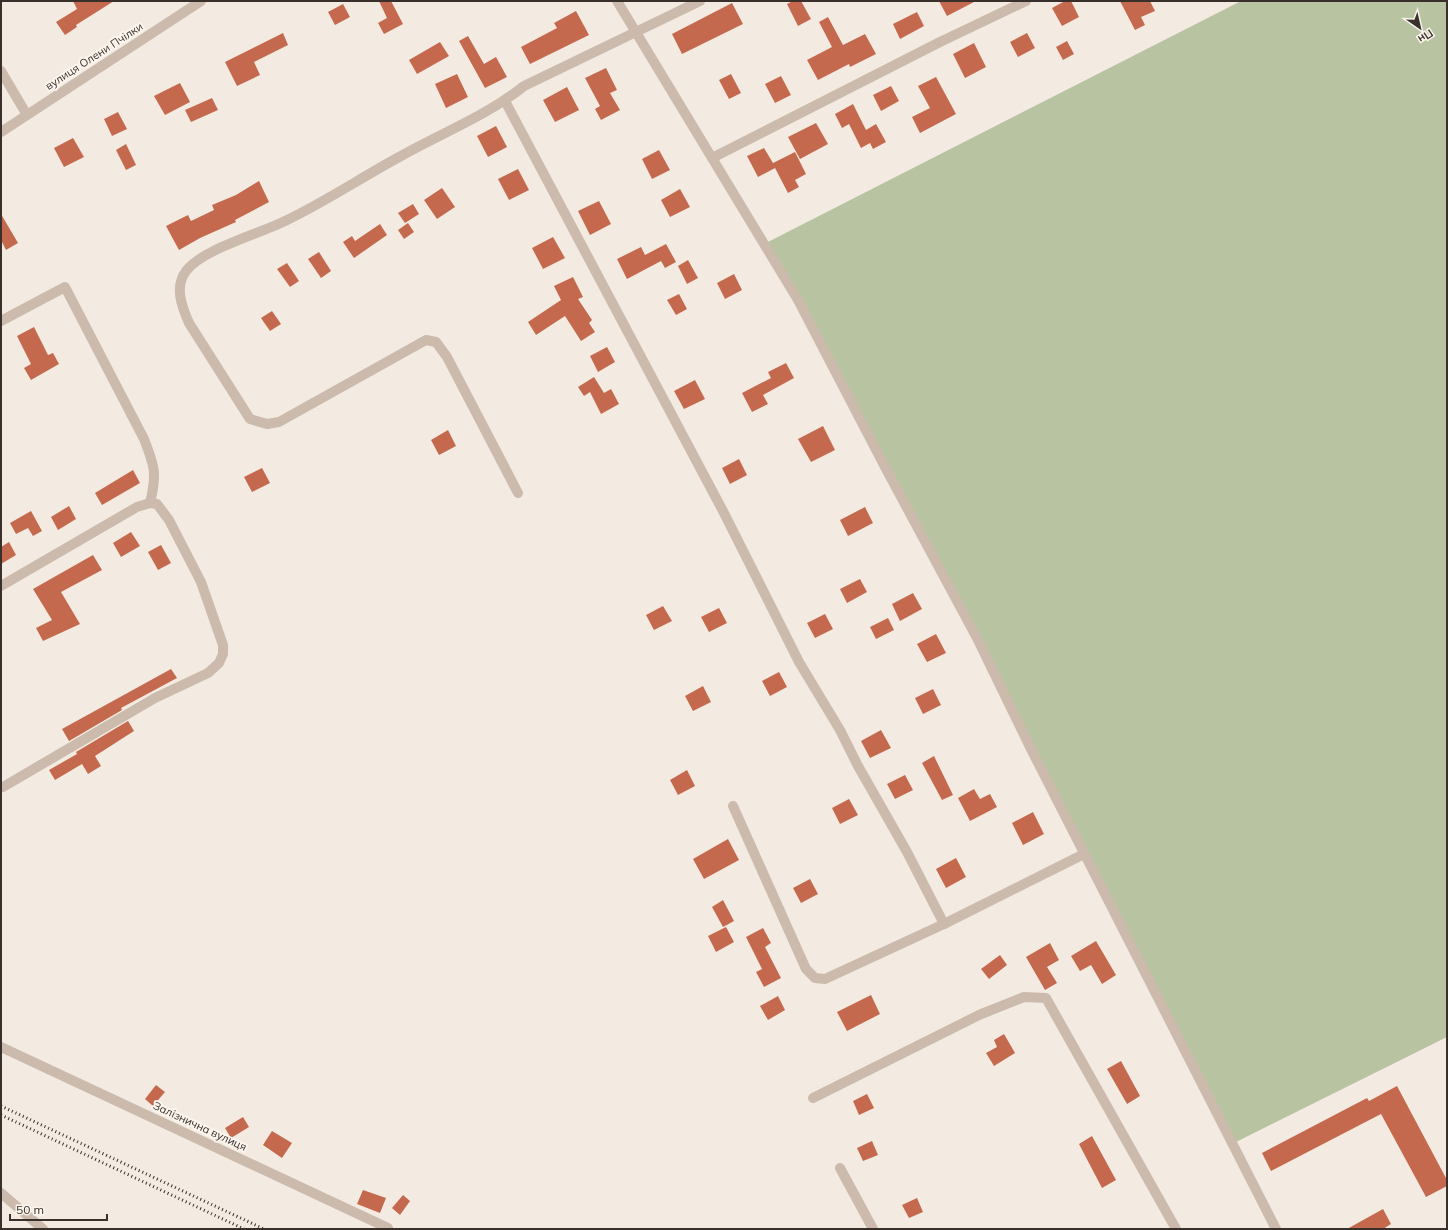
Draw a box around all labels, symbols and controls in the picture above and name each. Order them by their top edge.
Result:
north arrow [1400,8,1440,48]
street label: вулиця Олени Пчілки [43,19,145,93]
text: Пн [1415,26,1436,46]
street label: Залізнична вулиця [151,1098,249,1154]
scale bar [10,1196,107,1222]
text: 50 m [16,1202,44,1217]

